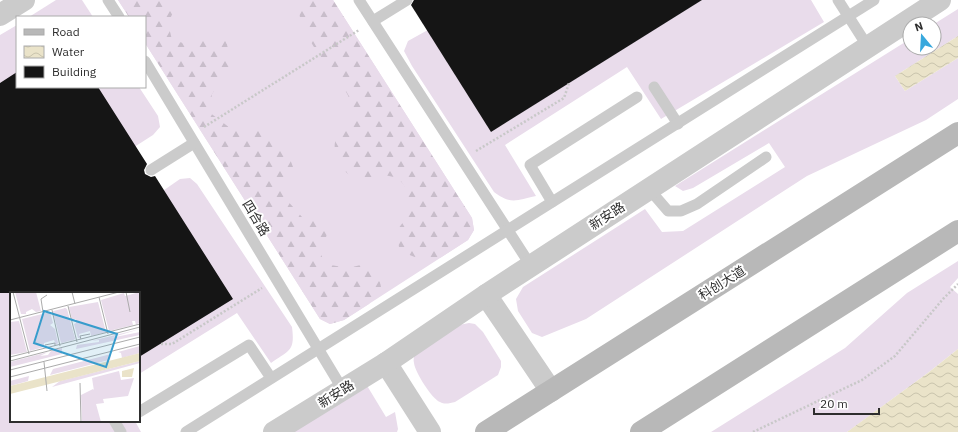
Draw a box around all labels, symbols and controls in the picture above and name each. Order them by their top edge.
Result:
legend [16,16,146,88]
north arrow [902,16,942,56]
text: N [913,19,925,34]
text: Road [52,24,80,39]
text: Water [52,44,85,59]
text: Building [52,64,97,79]
street label: 四合路 [239,197,273,239]
street label: 新安路 [586,198,628,234]
street label: 科创大道 [695,262,749,304]
inset map [10,292,140,422]
street label: 新安路 [315,376,357,412]
scale bar [814,390,879,416]
text: 20 m [820,396,848,411]

